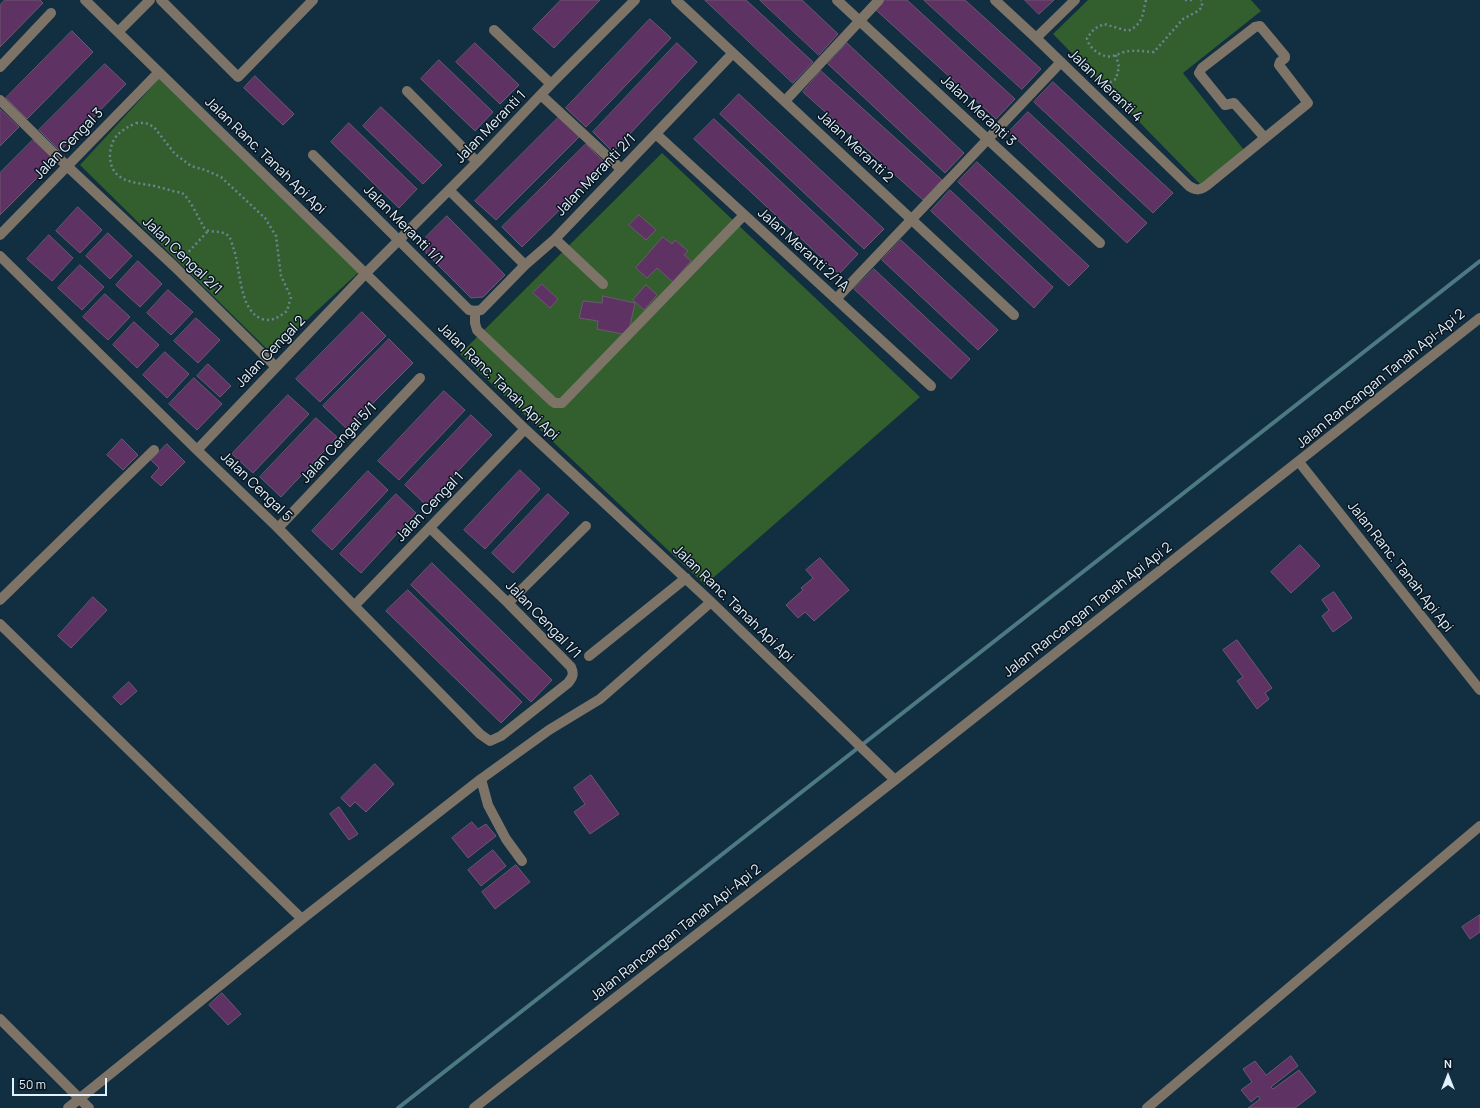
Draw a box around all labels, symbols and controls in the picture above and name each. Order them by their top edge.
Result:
street label: Jalan Meranti 4 [1064,46,1146,126]
street label: Jalan Meranti 3 [937,72,1019,150]
street label: Jalan Meranti 1 [452,87,530,167]
street label: Jalan Ranc. Tanah Api Api [201,94,329,218]
street label: Jalan Cengal 3 [31,105,107,183]
street label: Jalan Meranti 2 [814,108,896,186]
street label: Jalan Meranti 2/1 [553,130,639,220]
street label: Jalan Meranti 1/1 [360,182,446,268]
street label: Jalan Meranti 2/1A [754,205,852,295]
street label: Jalan Cengal 2/1 [139,214,225,298]
street label: Jalan Rancangan Tanah Api-Api 2 [1293,306,1469,452]
street label: Jalan Cengal 2 [233,313,309,391]
street label: Jalan Ranc. Tanah Api Api [434,320,562,444]
street label: Jalan Cengal 5/1 [297,399,381,487]
street label: Jalan Cengal 5 [217,449,295,525]
street label: Jalan Cengal 1 [393,469,467,545]
street label: Jalan Ranc. Tanah Api Api [1344,498,1456,636]
street label: Jalan Rancangan Tanah Api Api 2 [1000,539,1176,681]
street label: Jalan Ranc. Tanah Api Api [669,542,797,666]
street label: Jalan Cengal 1/1 [502,578,584,662]
street label: Jalan Rancangan Tanah Api-Api 2 [587,861,765,1005]
north arrow [1428,1056,1468,1096]
text: N [1444,1056,1452,1071]
scale bar [14,1070,109,1096]
text: 50 m [19,1076,46,1093]

